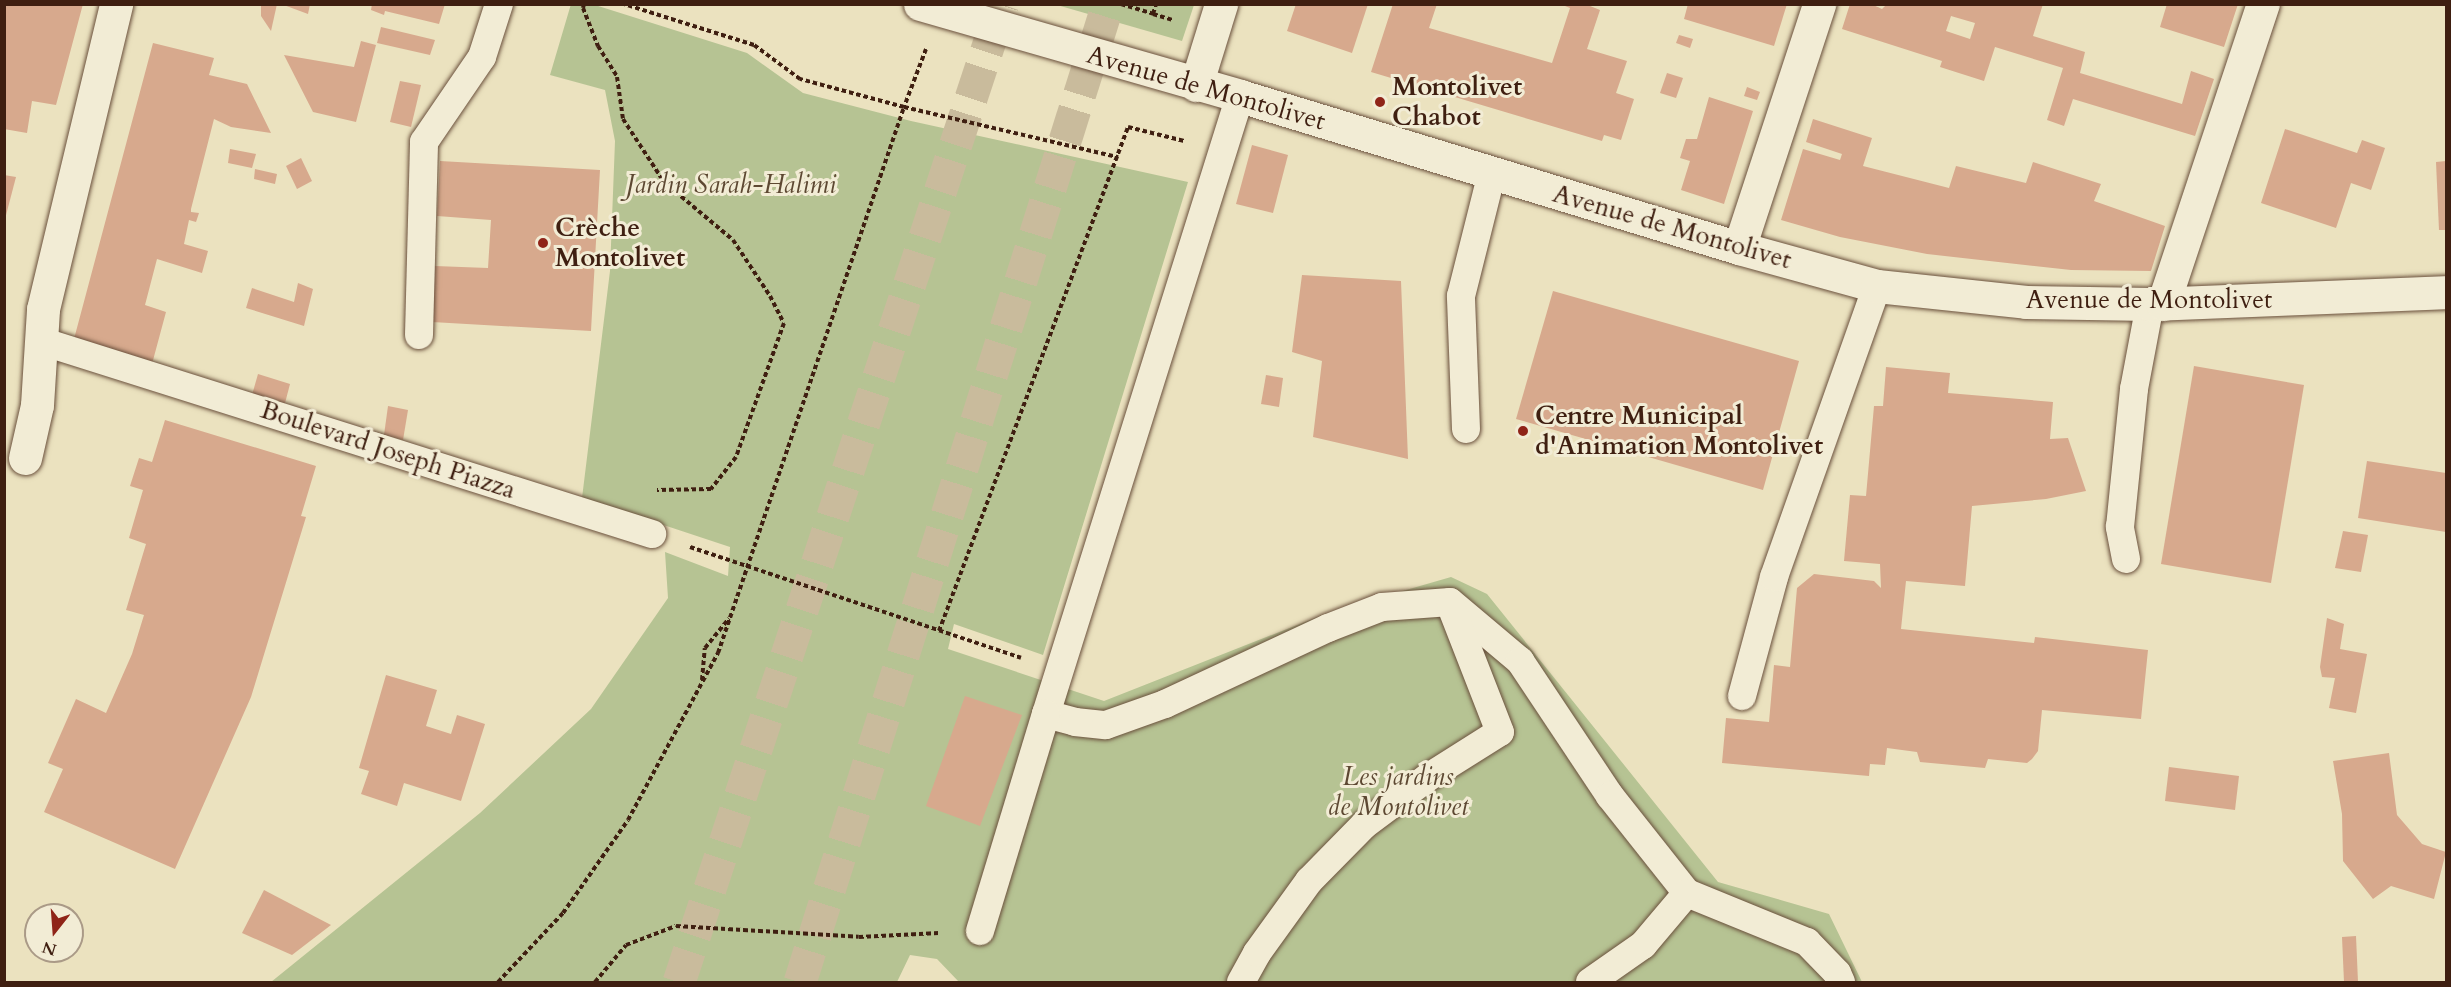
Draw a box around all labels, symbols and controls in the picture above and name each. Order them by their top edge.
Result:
street label: Avenue de Montolivet [1083,39,1329,137]
place label: Montolivet Chabot [1392,71,1522,132]
marker: Montolivet Chabot [1373,95,1387,109]
park label: Jardin Sarah-Halimi [626,169,836,201]
street label: Avenue de Montolivet [1549,178,1795,276]
place label: Crèche Montolivet [555,212,685,274]
marker: Crèche Montolivet [536,236,550,250]
street label: Avenue de Montolivet [2026,284,2272,316]
street label: Boulevard Joseph Piazza [257,394,519,506]
place label: Centre Municipal d'Animation Montolivet [1535,400,1823,461]
marker: Centre Municipal d'Animation Montolivet [1516,424,1530,438]
park label: Les jardins de Montolivet [1328,761,1468,822]
north arrow [24,903,84,963]
text: N [39,936,59,961]

